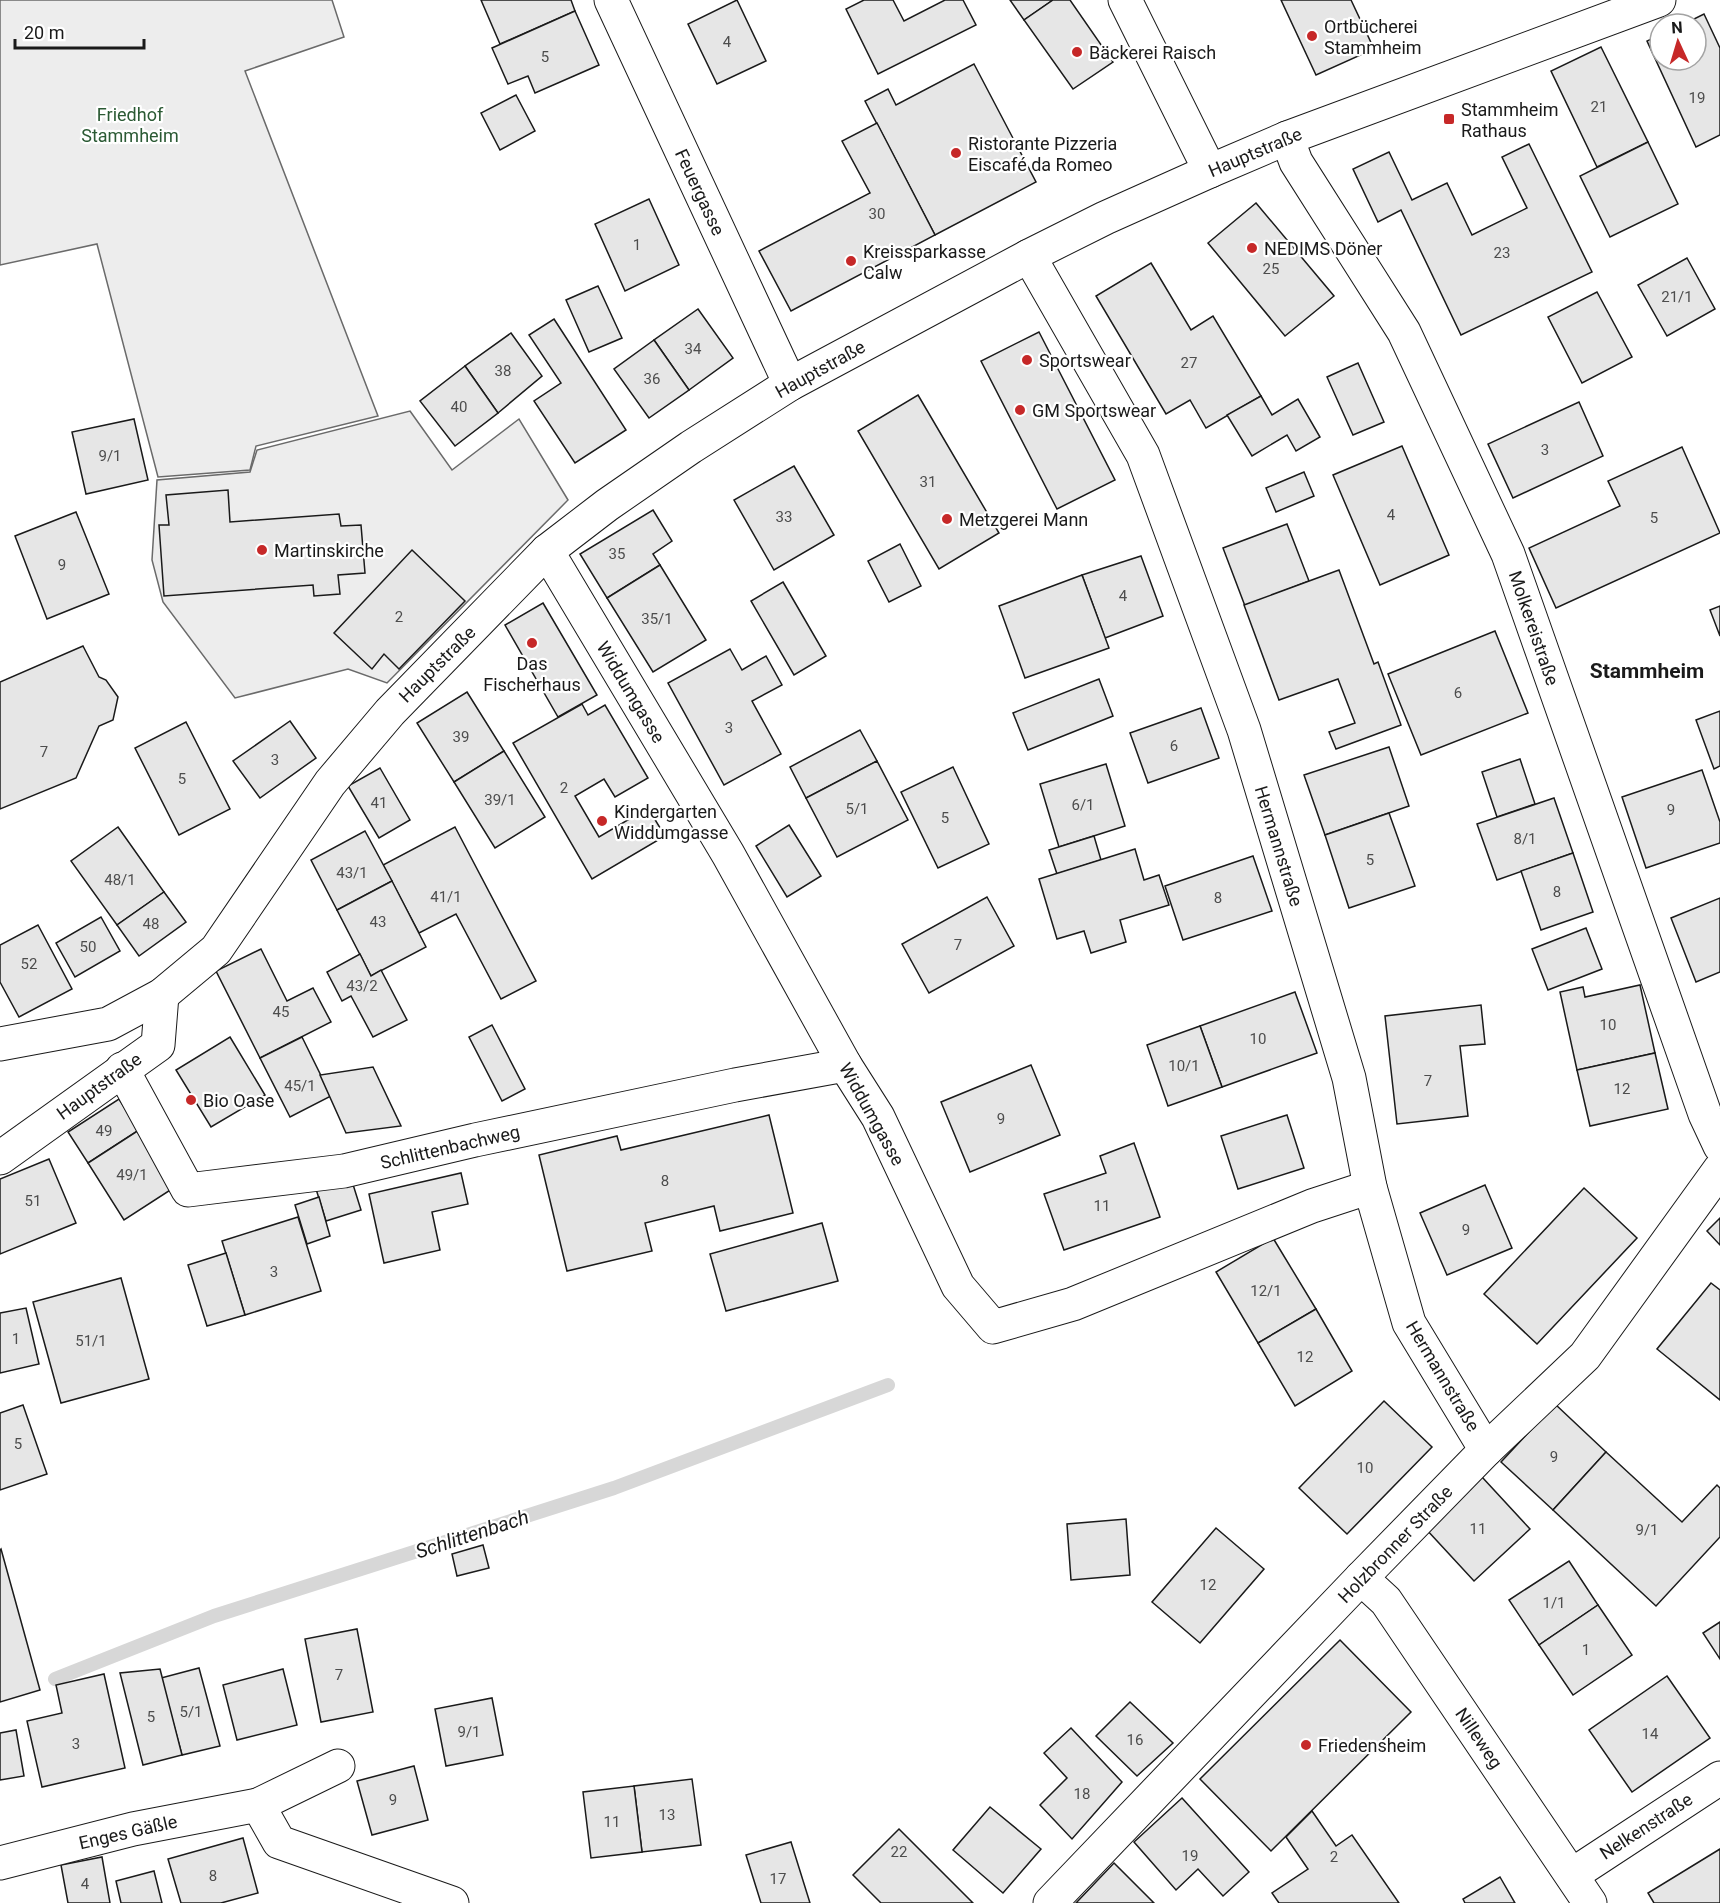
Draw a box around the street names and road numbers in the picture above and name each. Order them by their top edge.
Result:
street label: Hauptstraße [1205,123,1305,181]
street label: Feuergasse [671,146,729,238]
street label: Hauptstraße [771,336,869,402]
street label: Molkereistraße [1505,568,1563,688]
street label: Hauptstraße [394,621,480,707]
street label: Widdumgasse [593,638,669,746]
street label: Hermannstraße [1251,783,1307,909]
street label: Hauptstraße [53,1048,145,1124]
street label: Widdumgasse [835,1059,909,1169]
street label: Schlittenbachweg [378,1121,522,1173]
street label: Hermannstraße [1402,1317,1484,1435]
street label: Holzbronner Straße [1334,1481,1456,1607]
street label: Nilleweg [1451,1704,1507,1772]
street label: Nelkenstraße [1596,1788,1696,1864]
street label: Enges Gäßle [77,1810,179,1854]

